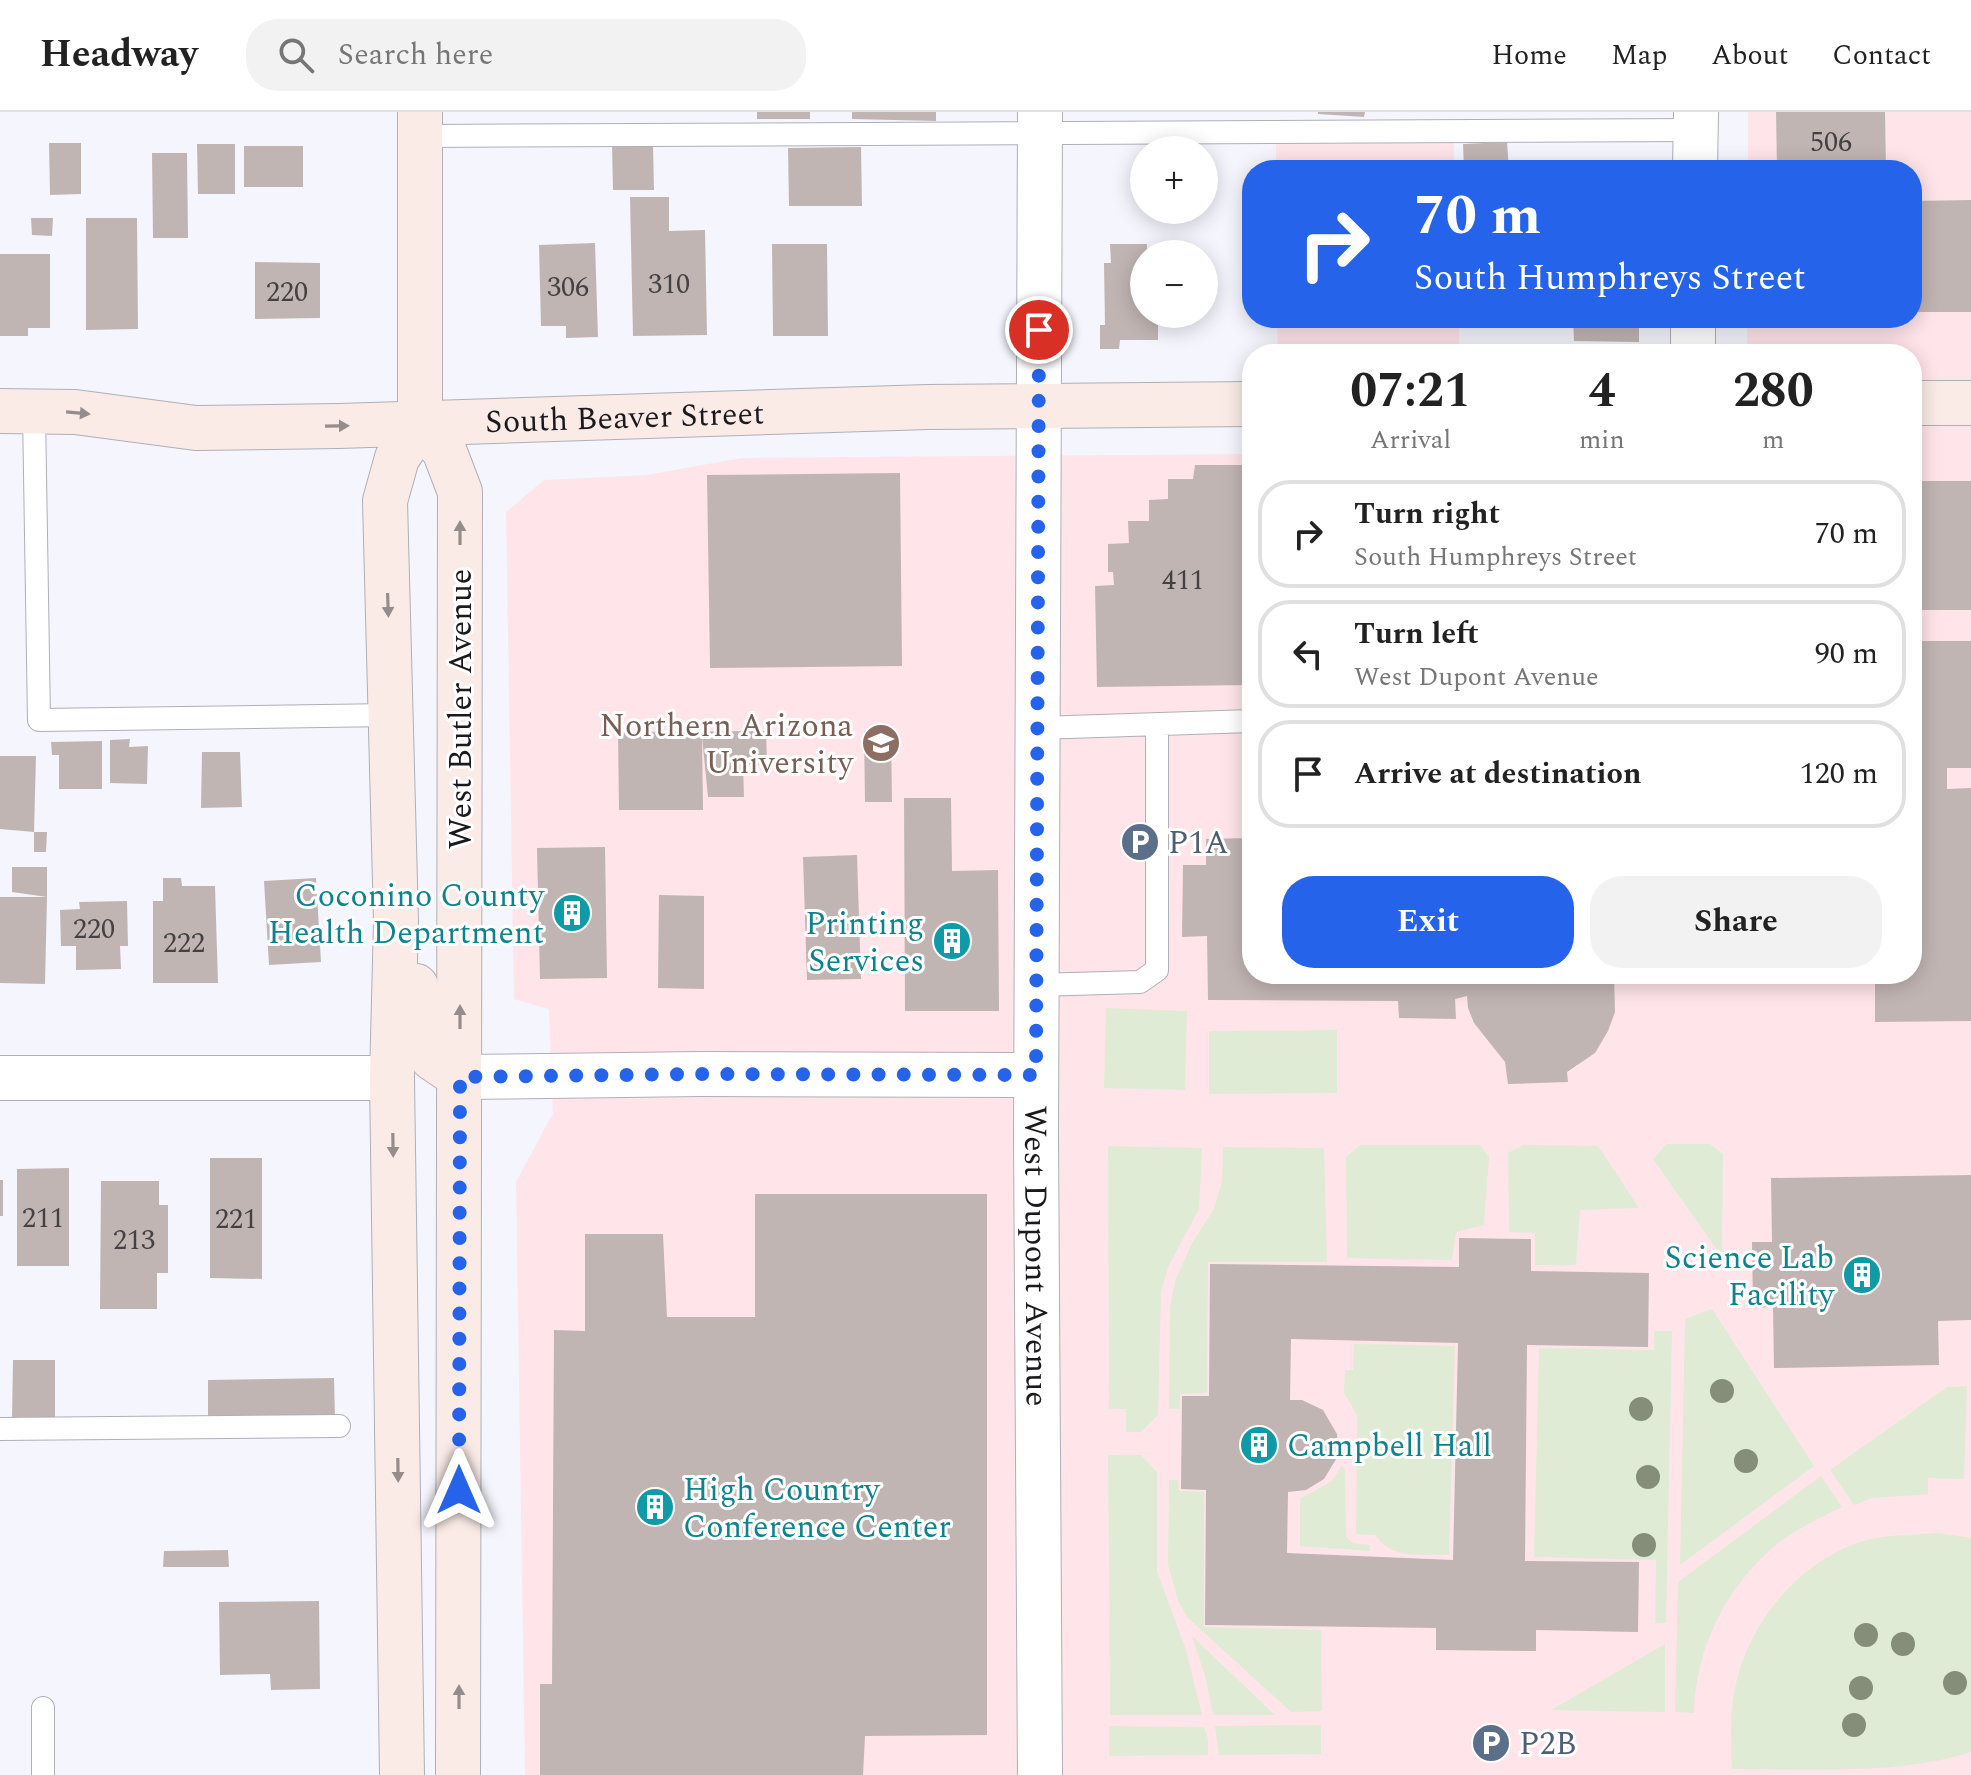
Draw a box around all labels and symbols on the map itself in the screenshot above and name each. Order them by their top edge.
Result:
house number: 506 [1810,121,1852,164]
house number: 310 [648,263,690,306]
house number: 306 [547,266,589,309]
house number: 220 [266,271,308,314]
pin [1005,296,1073,364]
street label: South Beaver Street [485,389,765,447]
one-way arrow [66,407,91,420]
one-way arrow [325,420,350,432]
one-way arrow [454,520,466,545]
house number: 411 [1162,559,1204,602]
street label: West Butler Avenue [437,569,486,849]
one-way arrow [381,593,394,618]
place label: Northern Arizona University [599,702,855,788]
school or university icon: Northern Arizona University [860,722,902,764]
place label: P1A [1168,819,1228,868]
parking icon: P1A [1119,821,1161,863]
place label: Coconino County Health Department [268,872,546,958]
building icon: Coconino County Health Department [551,892,593,934]
place label: Printing Services [805,900,924,986]
house number: 220 [73,908,115,951]
building icon: Printing Services [931,920,973,962]
house number: 222 [163,922,205,965]
one-way arrow [454,1004,466,1029]
street label: West Dupont Avenue [1010,1105,1061,1407]
one-way arrow [387,1133,399,1158]
house number: 211 [22,1197,64,1240]
house number: 221 [215,1198,257,1241]
house number: 213 [113,1219,155,1262]
place label: Science Lab Facility [1664,1234,1836,1320]
building icon: Science Lab Facility [1841,1254,1883,1296]
place label: Campbell Hall [1287,1422,1492,1471]
building icon: Campbell Hall [1238,1424,1280,1466]
position arrow [417,1448,501,1532]
one-way arrow [392,1458,404,1483]
place label: High Country Conference Center [683,1466,951,1552]
building icon: High Country Conference Center [634,1486,676,1528]
one-way arrow [452,1684,465,1709]
place label: P2B [1519,1720,1576,1769]
parking icon: P2B [1470,1722,1512,1764]

